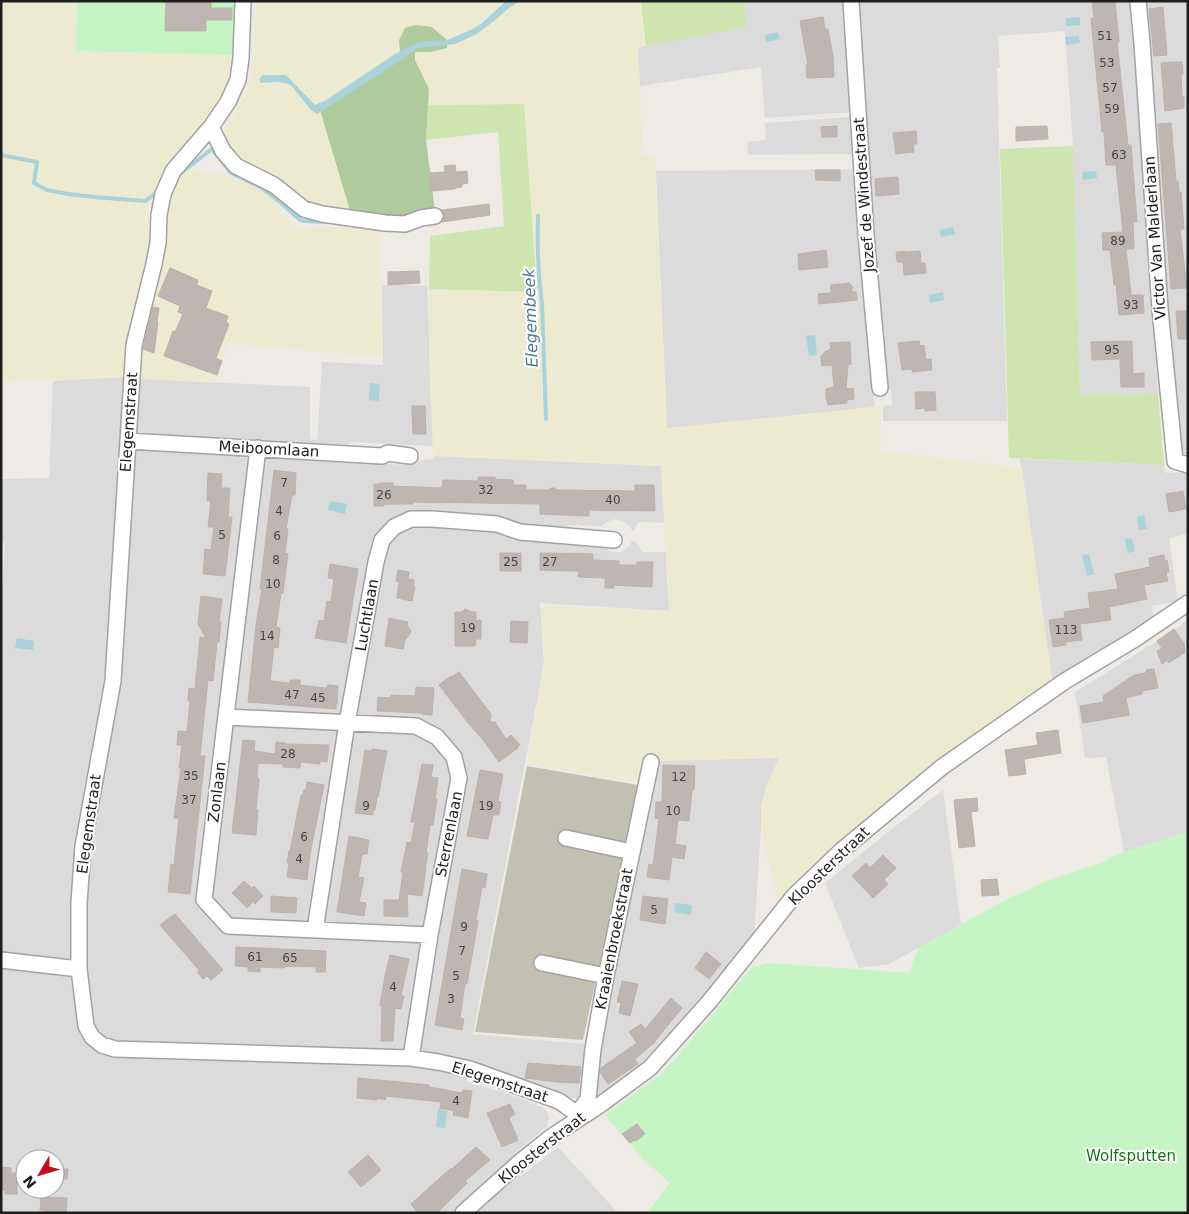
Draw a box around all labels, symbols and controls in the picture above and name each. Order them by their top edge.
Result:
house number: 51 [1097,29,1113,43]
house number: 53 [1099,56,1115,70]
house number: 57 [1102,81,1118,95]
house number: 59 [1104,102,1120,116]
street label: Jozef de Windestraat [850,117,878,274]
house number: 63 [1111,148,1127,162]
street label: Victor Van Malderlaan [1140,155,1170,321]
house number: 89 [1110,234,1126,248]
water label: Elegembeek [519,267,542,368]
house number: 93 [1123,298,1139,312]
house number: 95 [1104,343,1120,357]
street label: Elegemstraat [117,371,141,473]
street label: Meiboomlaan [218,437,320,461]
house number: 7 [280,476,288,490]
house number: 32 [478,483,494,497]
house number: 26 [376,488,392,502]
house number: 40 [605,493,621,507]
house number: 4 [275,504,283,518]
house number: 5 [218,528,226,542]
house number: 6 [273,529,281,543]
house number: 8 [272,553,280,567]
house number: 25 [503,555,519,569]
house number: 27 [542,555,558,569]
house number: 10 [265,577,281,591]
street label: Luchtlaan [352,577,382,653]
house number: 19 [460,621,476,635]
house number: 113 [1055,623,1077,637]
house number: 14 [259,629,275,643]
house number: 47 [284,688,300,702]
house number: 45 [310,691,326,705]
house number: 28 [280,747,296,761]
street label: Zonlaan [204,761,230,823]
house number: 35 [183,769,199,783]
house number: 12 [671,770,687,784]
street label: Elegemstraat [73,773,105,875]
street label: Sterrenlaan [432,789,466,879]
house number: 37 [181,793,197,807]
house number: 9 [362,799,370,813]
house number: 19 [478,799,494,813]
house number: 10 [665,804,681,818]
street label: Kloosterstraat [785,823,873,909]
house number: 6 [300,830,308,844]
house number: 4 [295,852,303,866]
street label: Kraaienbroekstraat [591,867,637,1011]
house number: 5 [650,903,658,917]
house number: 9 [460,920,468,934]
house number: 7 [458,944,466,958]
house number: 61 [247,950,263,964]
house number: 65 [282,951,298,965]
house number: 5 [452,969,460,983]
house number: 4 [389,980,397,994]
house number: 3 [447,992,455,1006]
street label: Elegemstraat [449,1058,551,1106]
house number: 4 [452,1094,460,1108]
street label: Kloosterstraat [495,1108,589,1188]
park label: Wolfsputten [1086,1147,1176,1165]
north arrow [15,1149,65,1199]
text: N [20,1172,40,1192]

